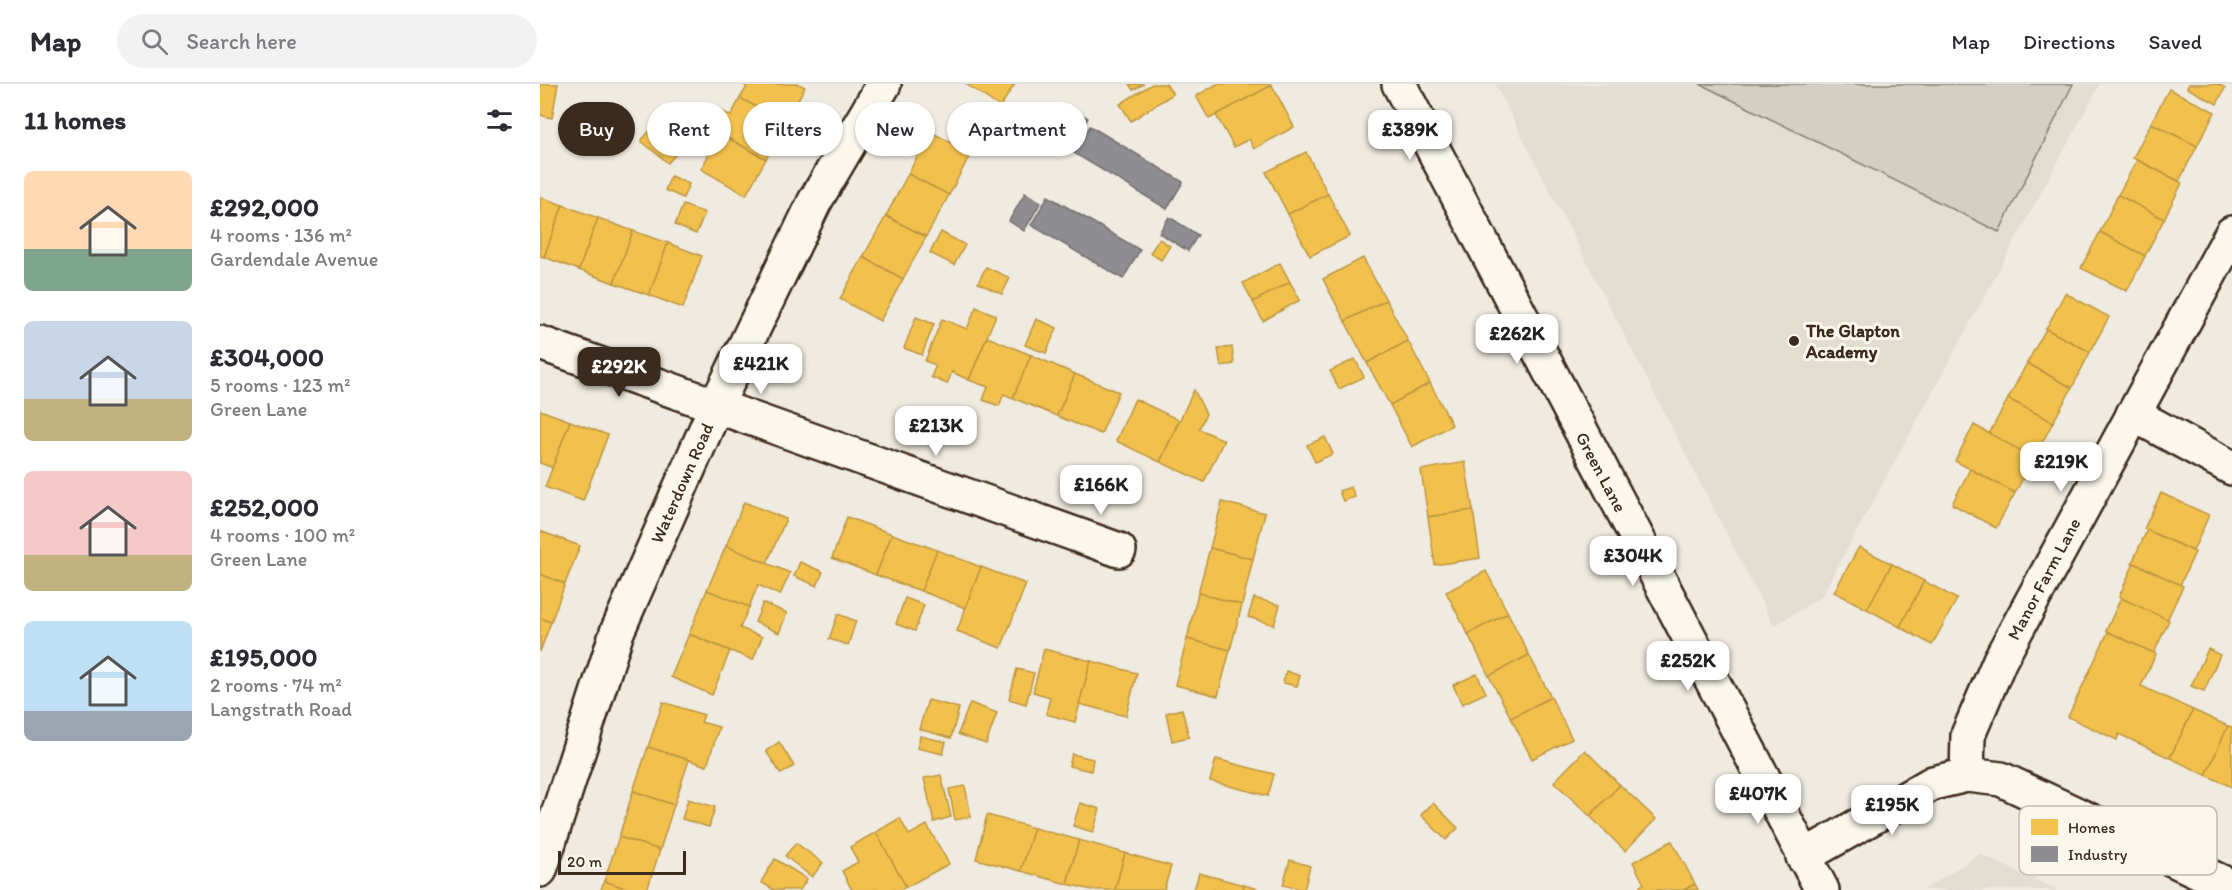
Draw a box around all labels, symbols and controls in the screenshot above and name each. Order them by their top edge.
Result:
search box [117,14,537,68]
text: Map [30,24,81,58]
icon: search [138,25,171,58]
text: Search here [186,28,297,55]
text: Map [1952,29,1990,54]
text: Directions [2023,29,2115,54]
text: Saved [2148,29,2202,54]
chip: Buy [558,102,635,156]
chip: Rent [647,102,731,156]
chip: Filters [743,102,843,156]
chip: New [855,102,935,156]
chip: Apartment [947,102,1087,156]
text: 11 homes [24,104,126,136]
icon: filters [483,104,516,137]
pin: £389K [1368,110,1452,161]
text: £389K [1382,117,1438,141]
text: £292,000 [210,191,319,223]
icon: home [72,195,144,267]
text: 4 rooms · 136 m² [210,223,352,247]
text: Gardendale Avenue [210,247,378,271]
pin: £262K [1475,314,1559,365]
place label: The Glapton Academy [1805,320,1900,363]
text: £262K [1489,321,1545,345]
marker: The Glapton Academy [1787,334,1801,348]
text: £304,000 [210,341,324,373]
pin: £421K [719,344,803,395]
icon: home [72,345,144,417]
pin: £292K [577,347,661,398]
text: £421K [733,351,789,375]
text: £292K [592,354,646,378]
text: 5 rooms · 123 m² [210,373,351,397]
text: Green Lane [210,397,307,421]
pin: £213K [894,406,978,457]
text: £213K [909,413,963,437]
street label: Waterdown Road [646,419,718,547]
street label: Green Lane [1571,428,1631,516]
pin: £219K [2019,442,2103,493]
text: £219K [2034,449,2088,473]
pin: £166K [1059,465,1143,516]
text: £166K [1074,472,1128,496]
text: £252,000 [210,491,319,523]
icon: home [72,495,144,567]
street label: Manor Farm Lane [2003,514,2085,644]
text: 4 rooms · 100 m² [210,523,355,547]
pin: £304K [1591,536,1675,587]
text: £304K [1604,543,1662,567]
text: Green Lane [210,547,307,571]
text: £195,000 [210,641,317,673]
pin: £252K [1646,641,1730,692]
icon: home [72,645,144,717]
text: £252K [1660,648,1716,672]
text: 2 rooms · 74 m² [210,673,342,697]
text: Langstrath Road [210,697,352,721]
pin: £407K [1716,774,1800,825]
text: £407K [1729,781,1787,805]
pin: £195K [1850,785,1934,836]
text: £195K [1865,792,1919,816]
legend [2019,806,2217,875]
text: Homes [2068,818,2115,837]
text: Industry [2068,845,2128,864]
scale bar [558,848,686,876]
text: 20 m [567,852,602,871]

